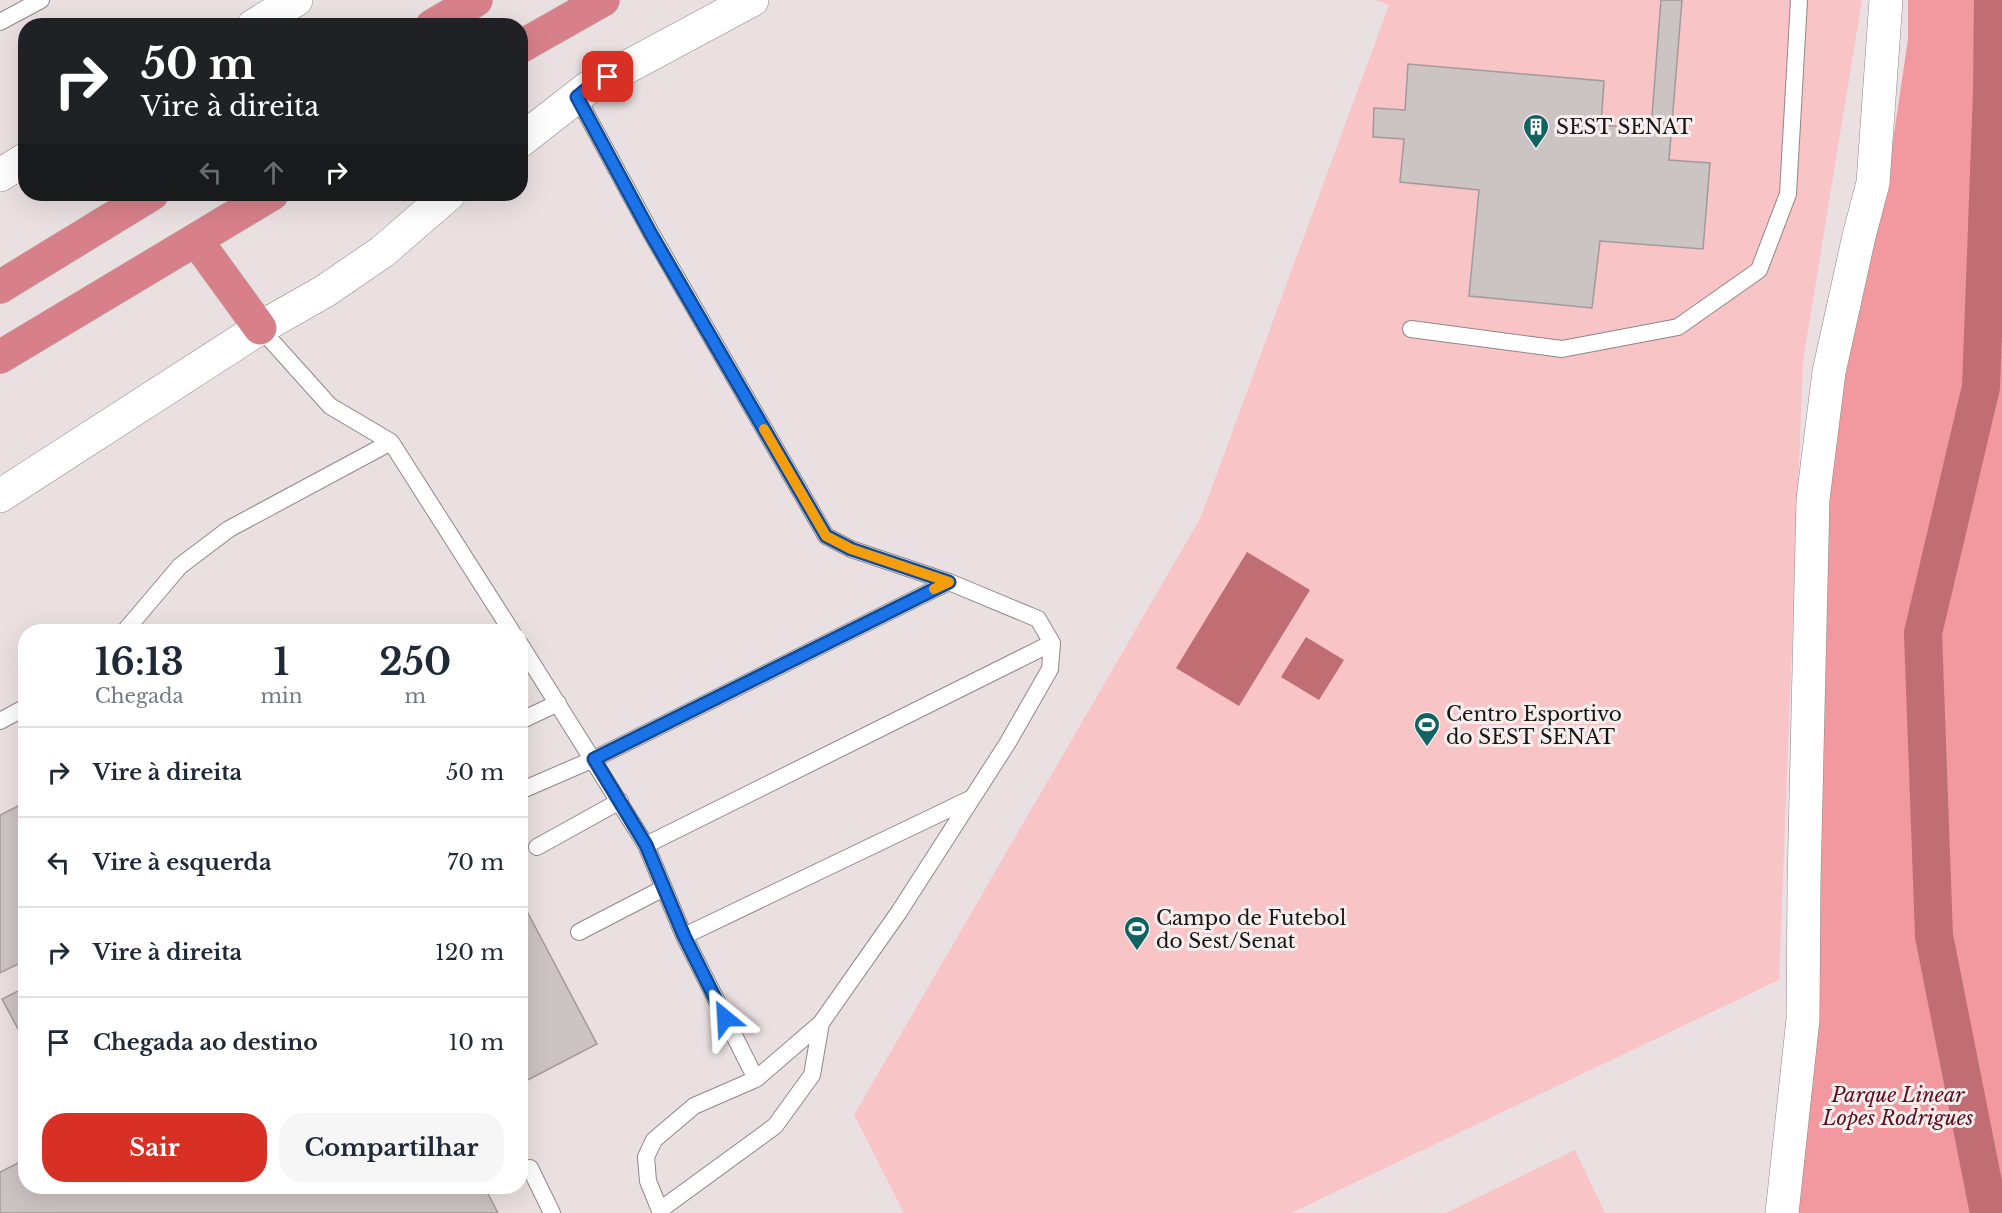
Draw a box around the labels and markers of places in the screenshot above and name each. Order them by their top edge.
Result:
pin [582,51,633,102]
building icon: SEST SENAT [1521,112,1551,150]
place label: SEST SENAT [1556,115,1693,139]
place label: Centro Esportivo do SEST SENAT [1446,702,1622,749]
sports icon: Centro Esportivo do SEST SENAT [1412,710,1442,748]
place label: Campo de Futebol do Sest/Senat [1156,906,1346,953]
sports icon: Campo de Futebol do Sest/Senat [1122,914,1152,952]

